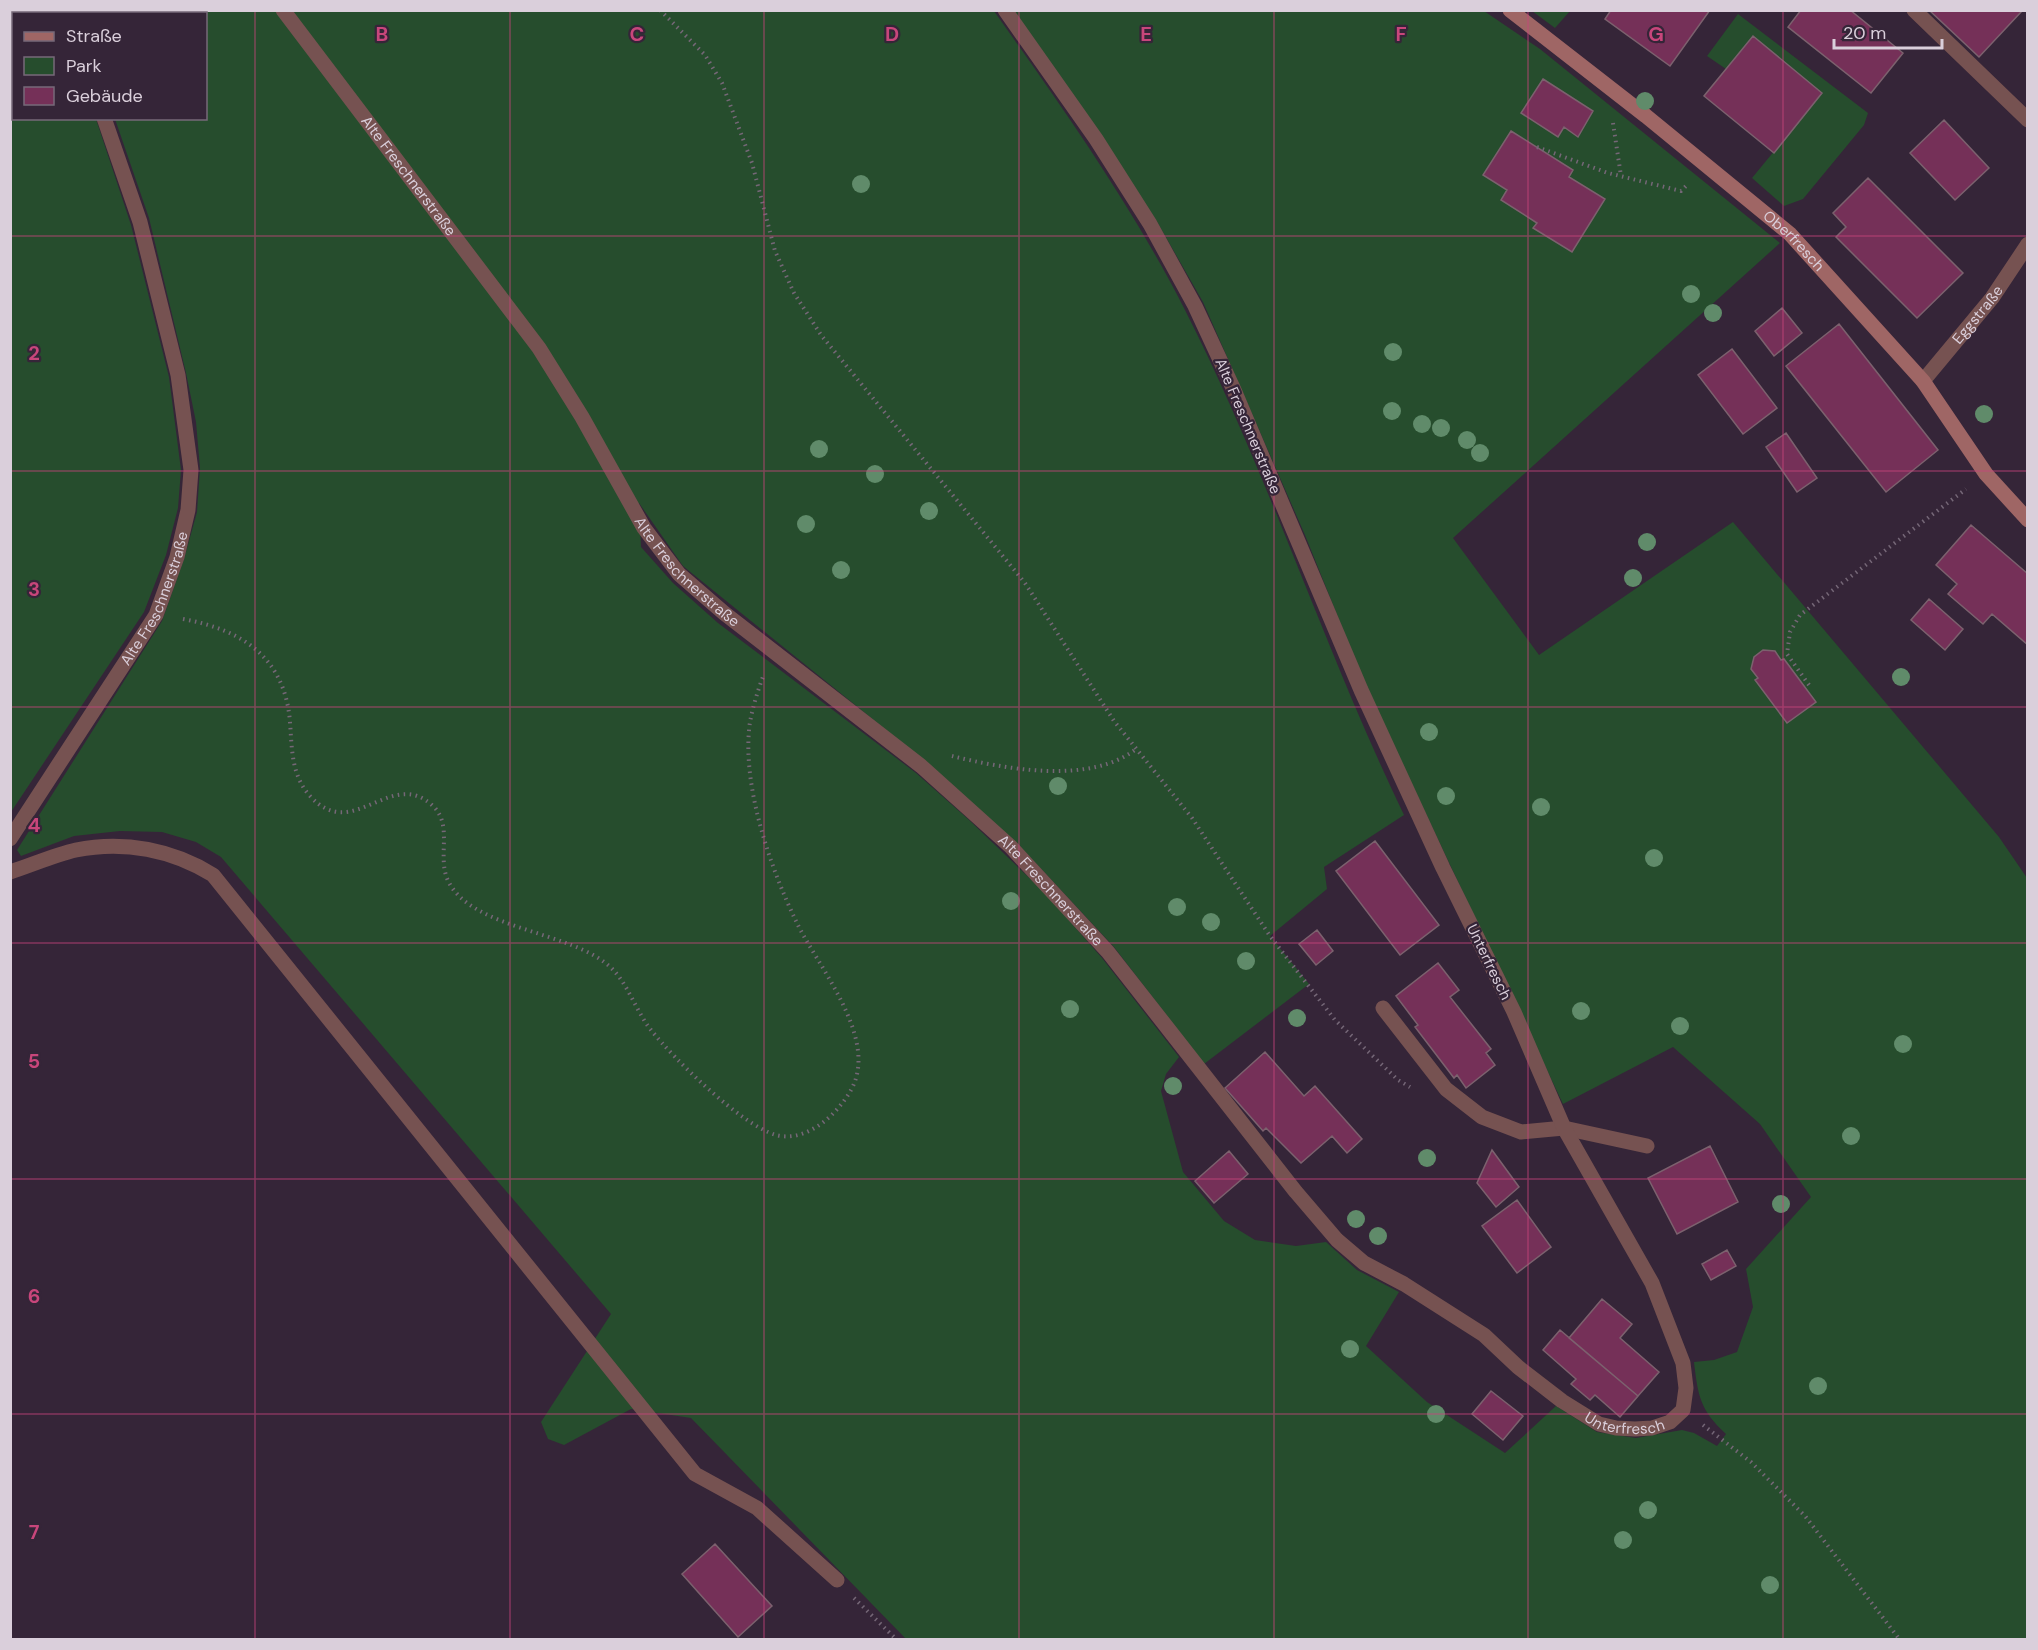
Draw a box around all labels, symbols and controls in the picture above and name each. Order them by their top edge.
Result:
legend [12,12,207,120]
scale bar [1834,12,1942,50]
text: B [376,21,388,47]
text: C [630,21,644,47]
text: D [885,21,899,47]
text: E [1140,21,1152,47]
text: F [1395,21,1407,47]
text: G [1648,21,1664,47]
text: 20 m [1843,21,1886,45]
text: Straße [66,24,122,48]
text: Park [66,54,102,78]
text: Gebäude [66,84,143,108]
street label: Alte Freschnerstraße [357,112,461,240]
street label: Oberfresch [1759,206,1829,275]
street label: Eggstraße [1948,281,2008,348]
text: 2 [28,340,40,366]
street label: Alte Freschnerstraße [1210,355,1286,497]
street label: Alte Freschnerstraße [630,513,744,631]
street label: Alte Freschnerstraße [116,530,193,669]
text: 3 [28,576,40,602]
text: 4 [28,812,41,838]
street label: Alte Freschnerstraße [994,830,1108,950]
street label: Unterfresch [1462,921,1516,1003]
text: 5 [28,1048,40,1074]
text: 6 [28,1283,40,1309]
street label: Unterfresch [1580,1407,1667,1439]
text: 7 [29,1519,40,1545]

